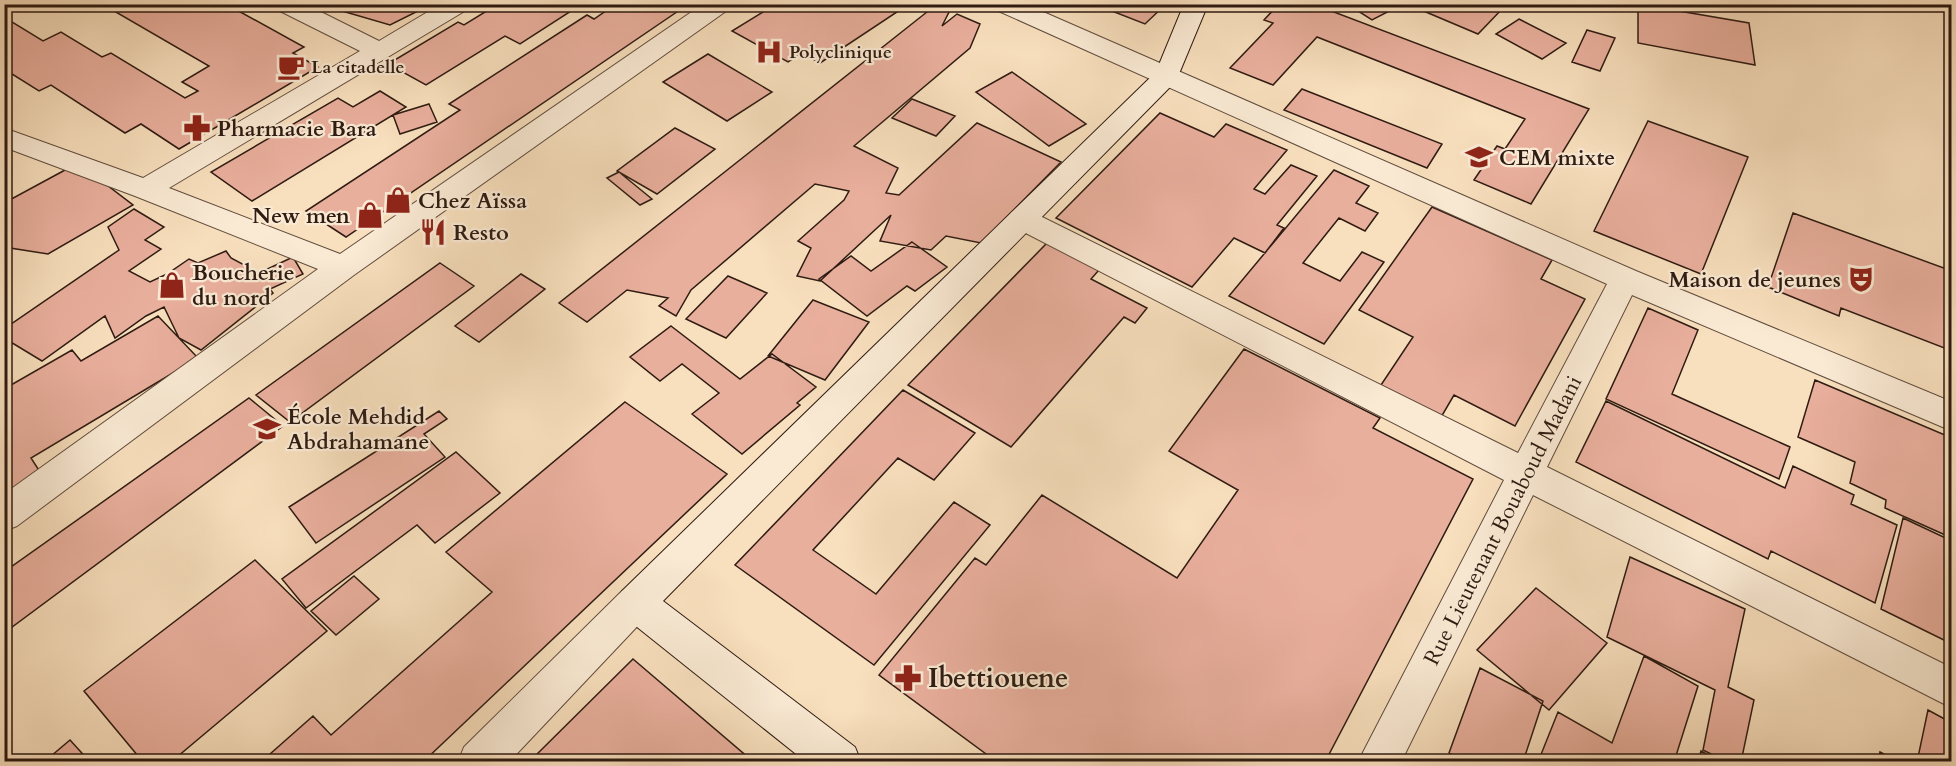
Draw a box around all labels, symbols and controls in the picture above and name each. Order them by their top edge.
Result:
hospital icon: Polyclinique [754,37,784,67]
place label: Polyclinique [789,40,892,65]
cafe icon: La citadelle [276,52,306,82]
place label: La citadelle [311,55,405,80]
pharmacy icon: Pharmacie Bara [182,113,212,143]
place label: Pharmacie Bara [217,114,377,144]
school or university icon: CEM mixte [1464,142,1494,172]
place label: CEM mixte [1499,143,1615,173]
shop icon: Chez Aïssa [383,185,413,215]
place label: Chez Aïssa [418,186,527,216]
shop icon: New men [355,200,385,230]
place label: New men [252,201,350,231]
restaurant icon: Resto [418,217,448,247]
place label: Resto [453,218,509,248]
place label: Boucherie du nord [192,258,295,313]
theatre icon: Maison de jeunes [1846,264,1876,294]
place label: Maison de jeunes [1668,265,1841,295]
shop icon: Boucherie du nord [157,270,187,300]
street label: Rue Lieutenant Bouaboud Madani [1417,371,1589,670]
place label: École Mehdid Abdrahamane [287,402,429,457]
school or university icon: École Mehdid Abdrahamane [252,414,282,444]
place label: Ibettiouene [928,660,1068,697]
pharmacy icon: Ibettiouene [893,663,923,693]

